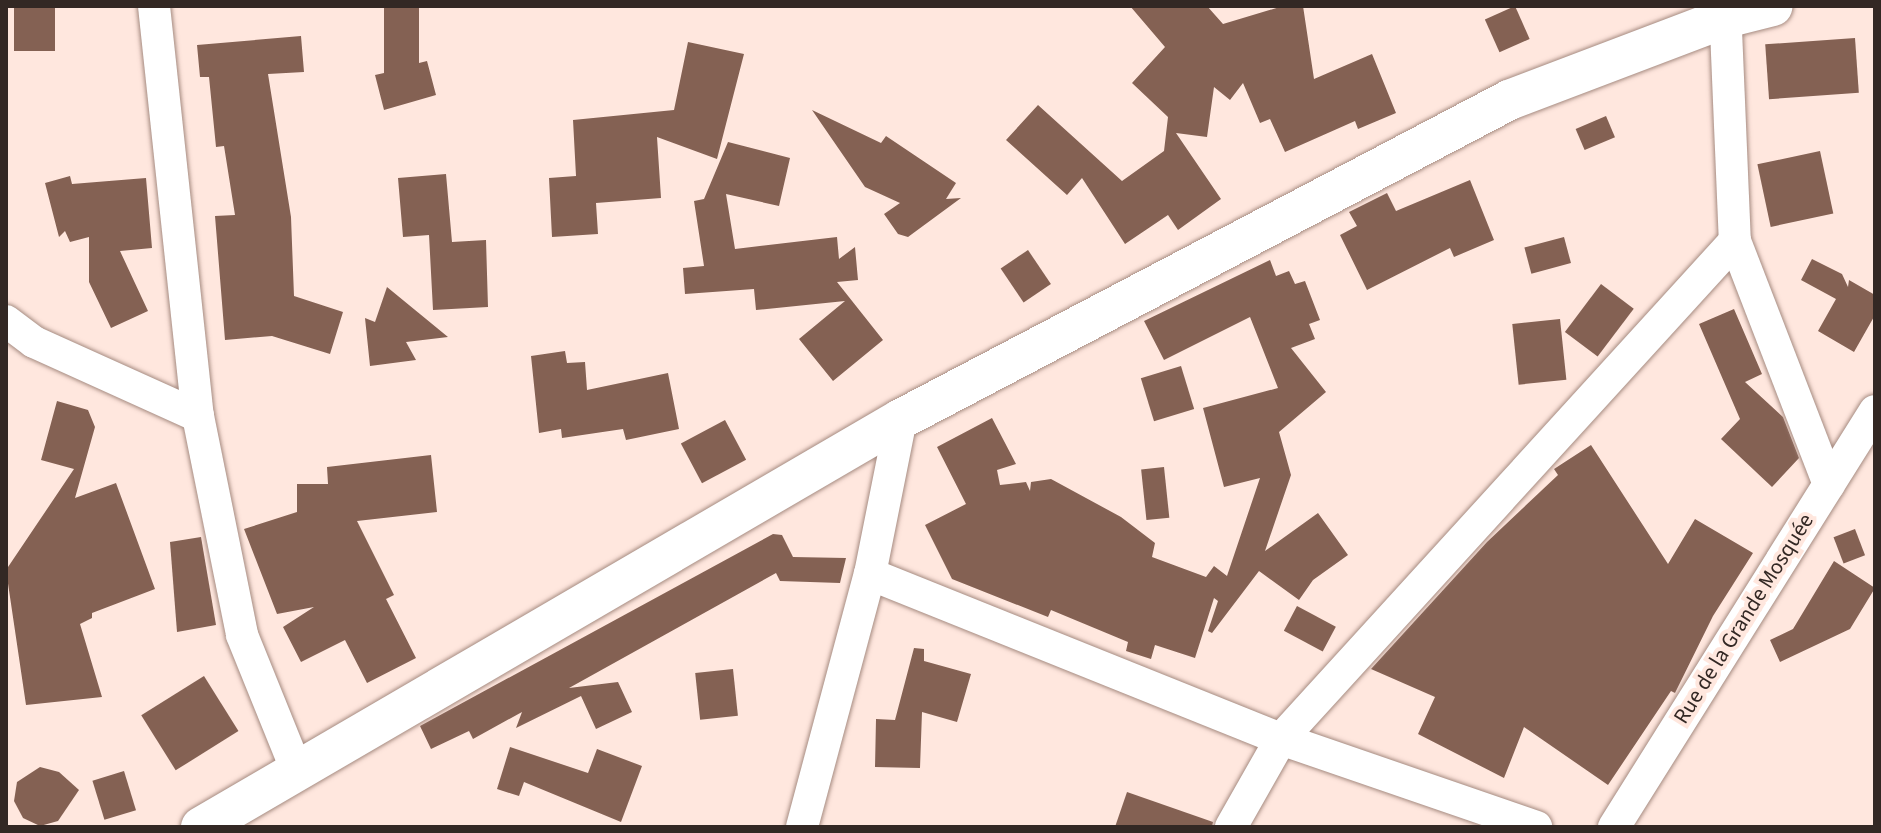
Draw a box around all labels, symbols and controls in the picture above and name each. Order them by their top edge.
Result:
street label: Rue de la Grande Mosquée [1668,509,1820,729]

